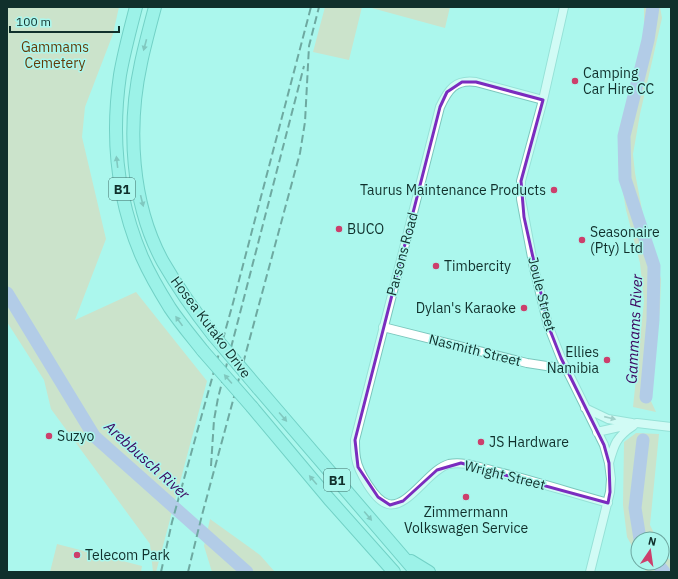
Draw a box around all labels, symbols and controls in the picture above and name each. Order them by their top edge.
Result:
scale bar [10,8,119,34]
text: 100 m [16,14,51,29]
park label: Gammams Cemetery [21,38,89,72]
one-way arrow [142,38,148,51]
place label: Camping Car Hire CC [583,64,655,98]
marker: Camping Car Hire CC [570,76,580,86]
one-way arrow [114,156,120,168]
road number: B1 [109,178,135,200]
place label: Taurus Maintenance Products [360,181,546,199]
marker: Taurus Maintenance Products [549,185,559,195]
one-way arrow [139,195,145,207]
street label: Parsons Road [382,210,422,298]
place label: BUCO [347,220,384,238]
place label: Seasonaire (Pty) Ltd [590,223,660,257]
marker: BUCO [334,224,344,234]
marker: Seasonaire (Pty) Ltd [577,235,587,245]
street label: Joule Street [524,255,560,333]
place label: Timbercity [444,257,511,275]
marker: Timbercity [431,261,441,271]
street label: Hosea Kutako Drive [167,273,255,382]
water label: Gammams River [622,273,646,384]
place label: Dylan's Karaoke [416,299,516,317]
marker: Dylan's Karaoke [519,303,529,313]
one-way arrow [175,315,183,326]
street label: Nasmith Street [427,330,523,370]
place label: Ellies Namibia [547,343,600,377]
marker: Ellies Namibia [602,355,612,365]
one-way arrow [223,374,232,384]
one-way arrow [279,412,288,423]
water label: Arebbusch River [100,416,194,504]
one-way arrow [604,416,616,422]
place label: Suzyo [57,427,94,445]
marker: Suzyo [44,431,54,441]
place label: JS Hardware [489,433,569,451]
marker: JS Hardware [476,437,486,447]
street label: Wright Street [463,456,547,494]
road number: B1 [324,469,350,491]
one-way arrow [309,474,318,485]
marker: Zimmermann Volkswagen Service [461,492,471,502]
place label: Zimmermann Volkswagen Service [404,503,528,537]
one-way arrow [364,511,373,521]
north arrow [630,531,670,571]
text: N [647,534,658,549]
place label: Telecom Park [85,546,171,564]
marker: Telecom Park [72,550,82,560]

